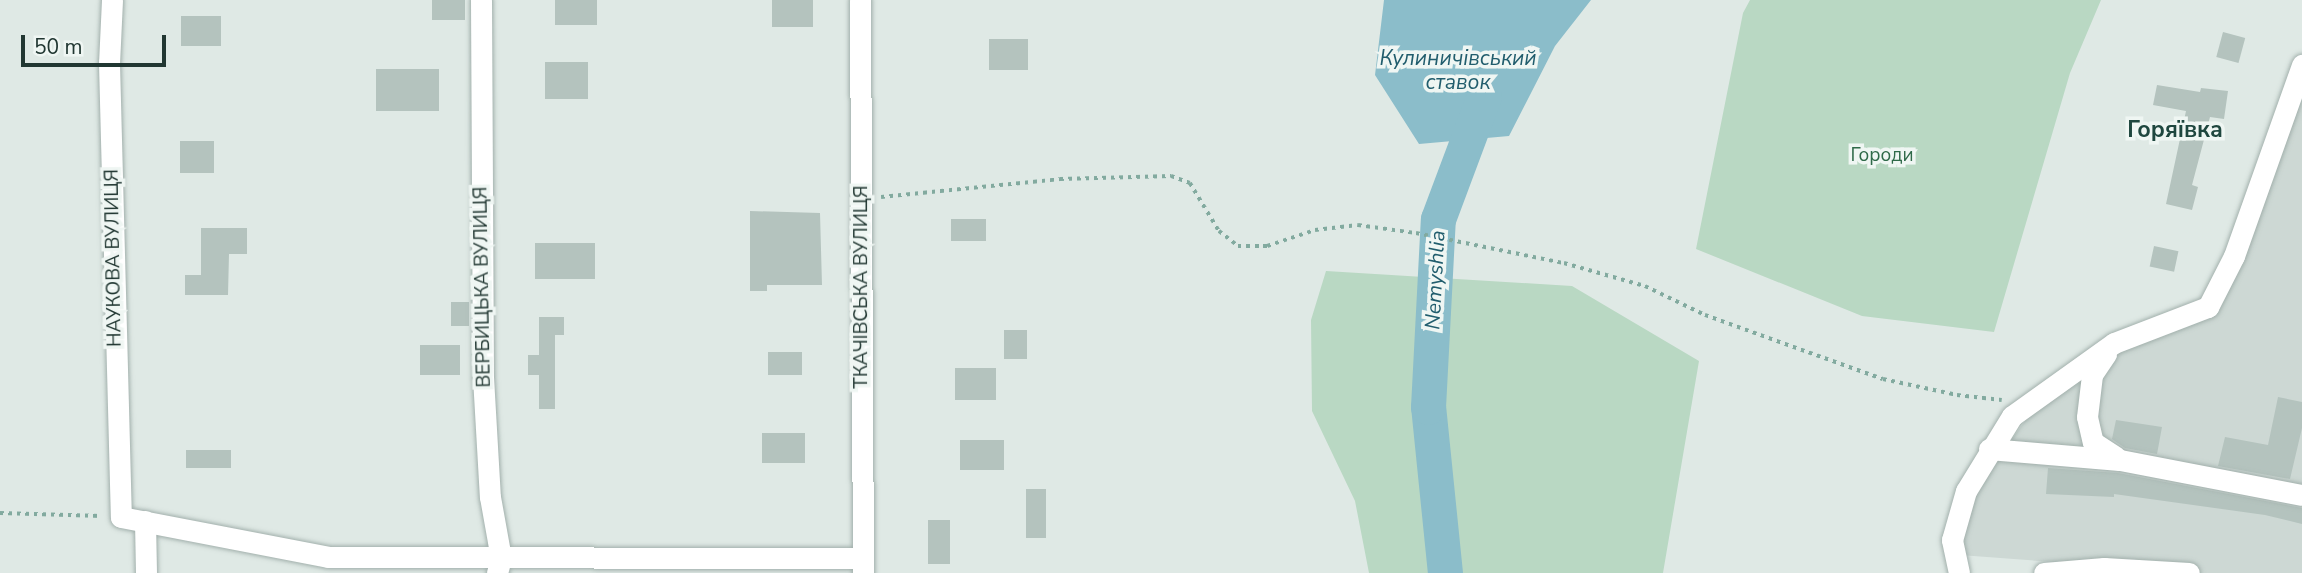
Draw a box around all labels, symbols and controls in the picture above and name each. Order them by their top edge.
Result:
scale bar [24,21,170,65]
text: 50 m [34,33,83,61]
water label: Кулиничівський ставок [1379,45,1537,95]
district label: Горяївка [2127,116,2223,144]
park label: Городи [1850,145,1914,167]
street label: НАУКОВА ВУЛИЦЯ [101,169,127,347]
street label: ТКАЧІВСЬКА ВУЛИЦЯ [851,185,873,389]
street label: ВЕРБИЦЬКА ВУЛИЦЯ [470,186,496,388]
water label: Nemyshlia [1420,230,1450,330]

